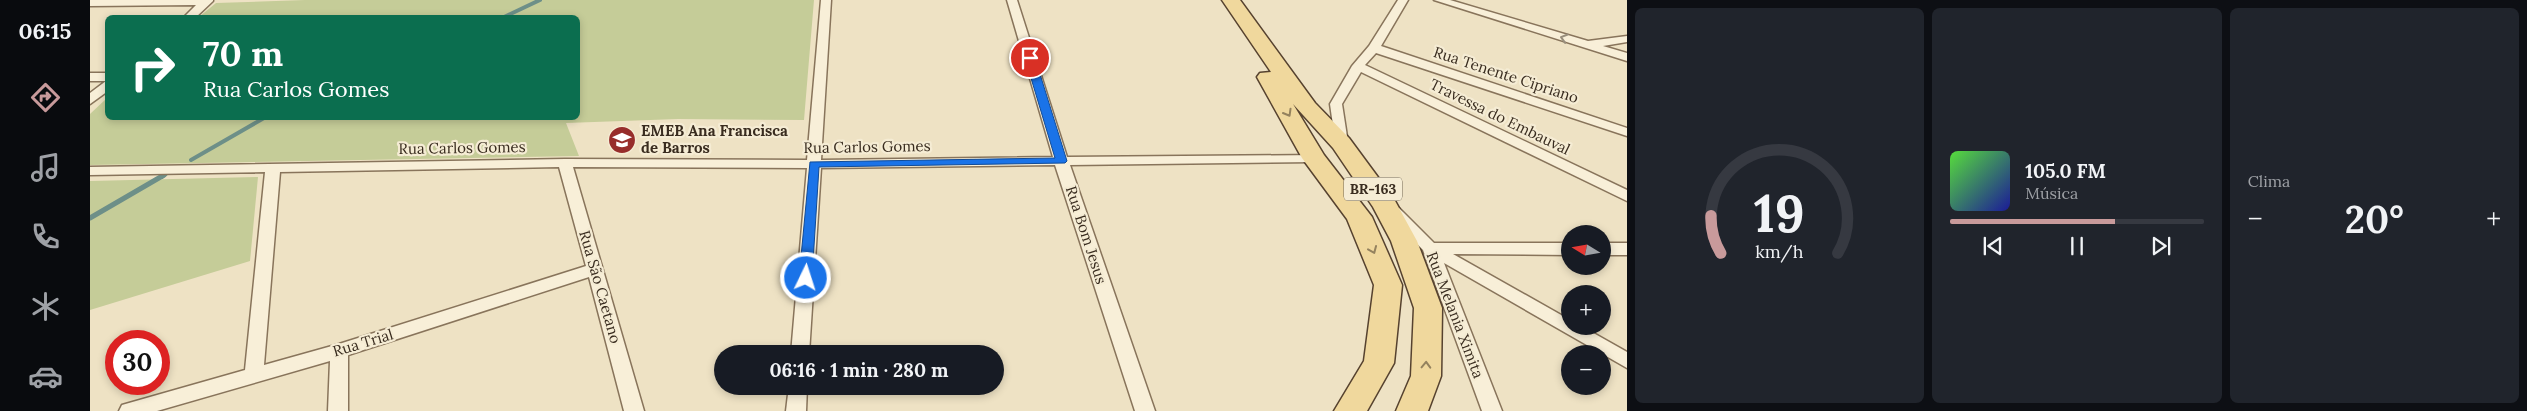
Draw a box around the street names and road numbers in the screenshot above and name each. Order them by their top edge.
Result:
street label: Rua Tenente Cipriano [1431,42,1581,107]
street label: Travessa do Embauval [1427,74,1573,159]
street label: Rua Carlos Gomes [803,136,931,157]
street label: Rua Carlos Gomes [398,137,526,158]
road number: BR-163 [1344,178,1402,200]
street label: Rua Bom Jesus [1062,183,1111,286]
street label: Rua São Caetano [575,228,626,346]
street label: Rua Melania Ximita [1423,249,1488,381]
street label: Rua Trial [330,324,395,361]

